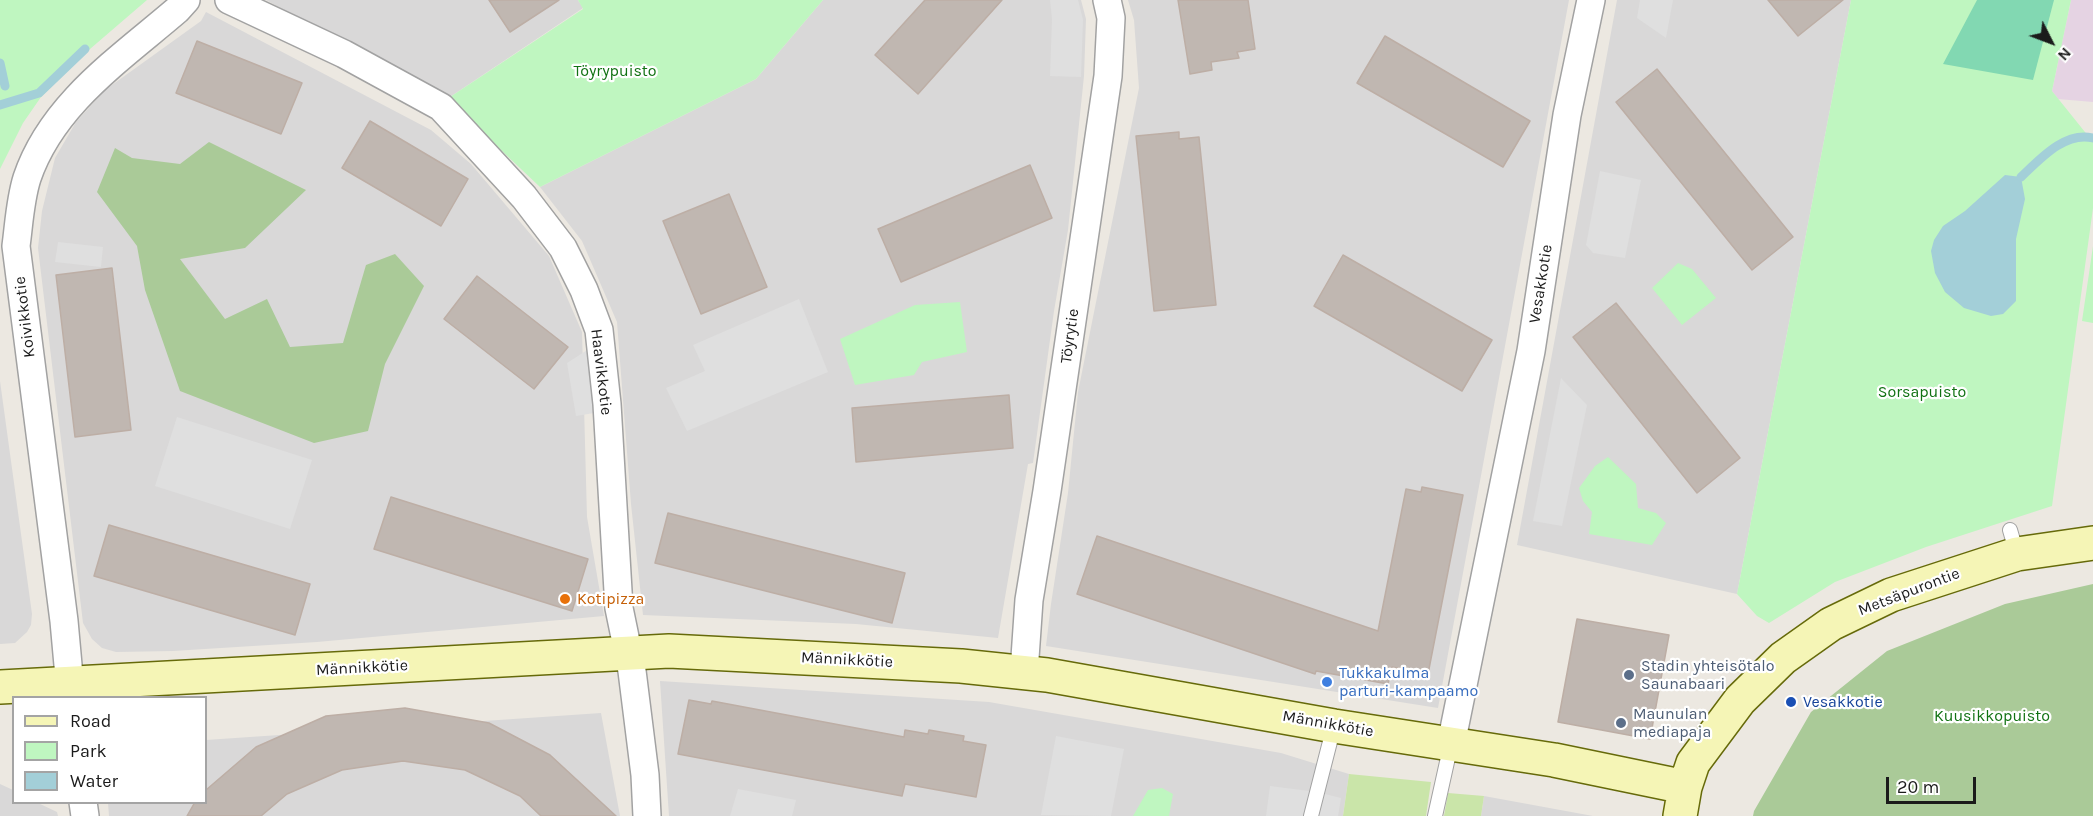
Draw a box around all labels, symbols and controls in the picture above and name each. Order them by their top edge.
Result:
north arrow [2021,12,2081,72]
text: N [2054,44,2076,65]
park label: Töyrypuisto [573,61,657,81]
street label: Vesakkotie [1525,243,1557,325]
street label: Koivikkotie [10,275,40,359]
street label: Töyrytie [1057,307,1083,365]
street label: Haavikkotie [586,328,616,416]
park label: Sorsapuisto [1878,382,1966,402]
street label: Metsäpurontie [1856,564,1962,620]
place label: Kotipizza [577,589,644,609]
marker: Kotipizza [558,592,572,606]
street label: Männikkötie [800,648,894,672]
street label: Männikkötie [315,656,409,680]
place label: Stadin yhteisötalo Saunabaari [1641,656,1775,694]
place label: Tukkakulma parturi-kampaamo [1339,663,1478,701]
marker: Stadin yhteisötalo Saunabaari [1622,668,1636,682]
marker: Tukkakulma parturi-kampaamo [1320,675,1334,689]
place label: Vesakkotie [1803,692,1883,712]
marker: Vesakkotie [1784,695,1798,709]
legend [12,696,207,804]
place label: Maunulan mediapaja [1633,704,1711,742]
park label: Kuusikkopuisto [1934,706,2050,726]
street label: Männikkötie [1281,707,1375,741]
text: Road [70,710,111,732]
marker: Maunulan mediapaja [1614,716,1628,730]
text: Park [70,740,107,762]
scale bar [1889,765,1979,803]
text: Water [70,770,118,792]
text: 20 m [1897,776,1939,798]

